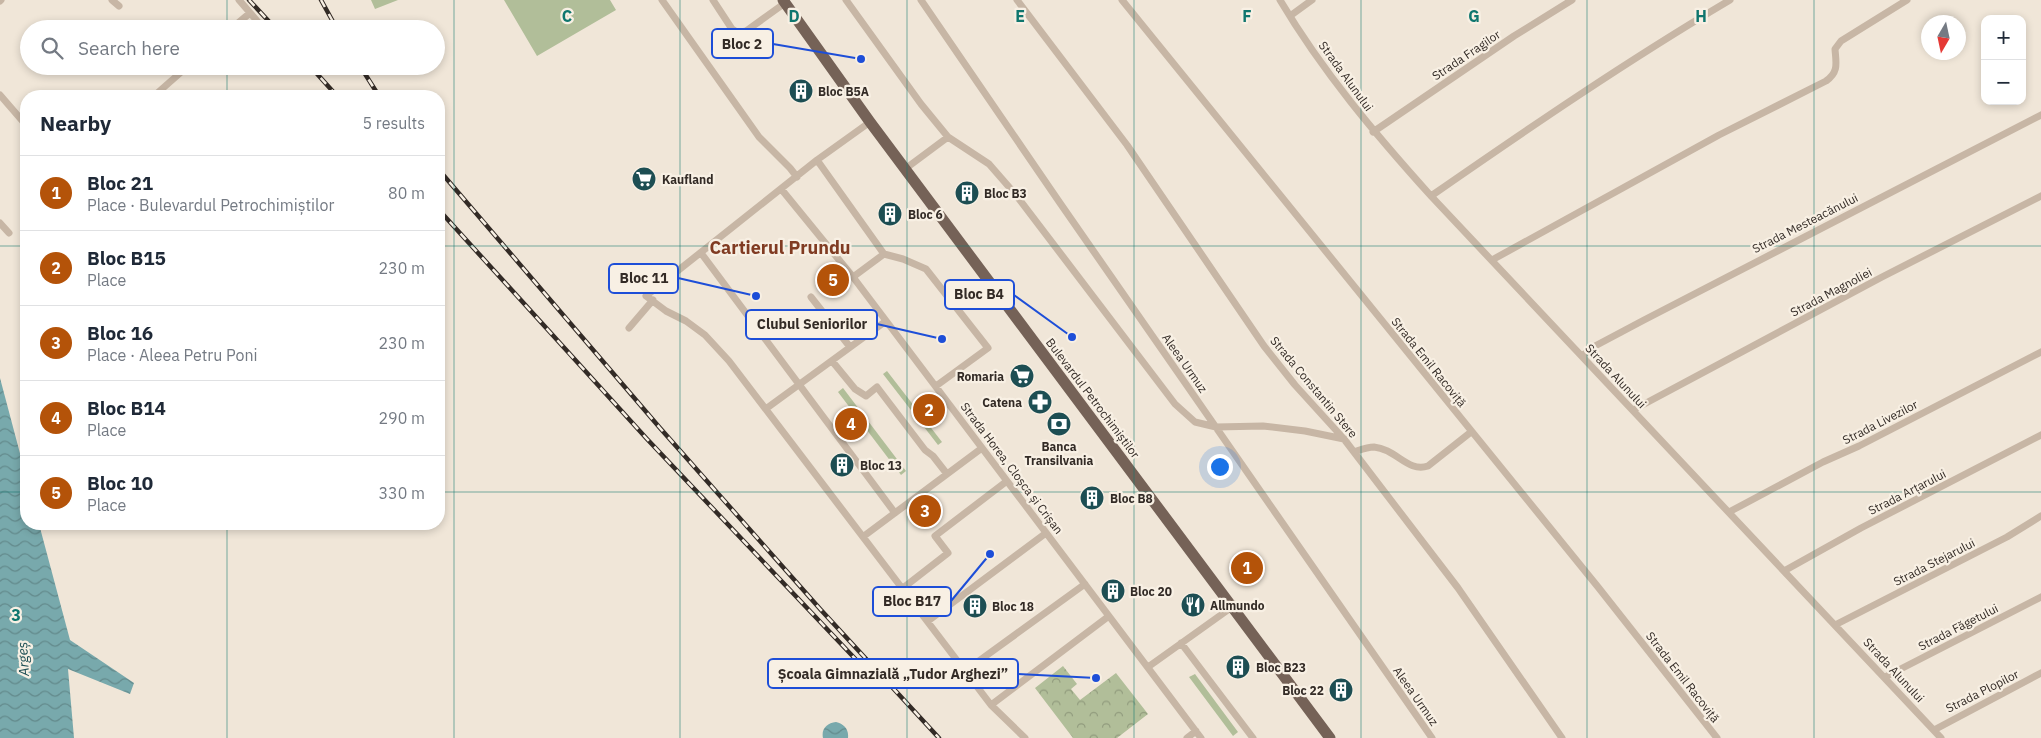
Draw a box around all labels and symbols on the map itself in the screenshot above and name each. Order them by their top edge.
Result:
text: C [562,6,572,26]
text: D [788,6,800,26]
text: E [1015,6,1025,26]
text: F [1242,6,1252,26]
text: G [1468,6,1480,26]
text: H [1695,6,1707,26]
north arrow [1921,15,1966,60]
street label: Strada Fragilor [1429,26,1503,83]
callout: Bloc 2 [712,29,773,58]
text: Bloc 2 [722,35,762,53]
street label: Strada Alunului [1316,38,1376,114]
building icon: Bloc B5A [788,78,814,104]
place label: Bloc B5A [818,84,869,99]
supermarket icon: Kaufland [631,166,657,192]
place label: Kaufland [662,172,713,187]
building icon: Bloc B3 [954,180,980,206]
place label: Bloc B3 [984,186,1027,201]
street label: Strada Mesteacănului [1750,190,1860,256]
building icon: Bloc 6 [877,201,903,227]
place label: Bloc 6 [908,207,943,222]
district label: Cartierul Prundu [709,236,851,259]
pin: 5 [817,261,849,299]
callout: Bloc 11 [609,264,678,293]
street label: Strada Magnoliei [1788,264,1874,320]
text: Bloc 11 [620,269,669,287]
callout: Bloc B4 [945,280,1014,309]
text: Bloc B4 [954,285,1004,303]
callout: Clubul Seniorilor [746,310,877,339]
street label: Strada Emil Racoviță [1388,314,1470,410]
text: Clubul Seniorilor [757,315,868,333]
street label: Aleea Urmuz [1159,331,1211,396]
street label: Strada Constantin Stere [1267,333,1361,441]
street label: Bulevardul Petrochimiștilor [1043,335,1143,461]
street label: Strada Alunului [1582,341,1650,411]
supermarket icon: Romaria [1009,363,1035,389]
place label: Romaria [957,369,1004,384]
pharmacy icon: Catena [1027,389,1053,415]
pin: 2 [913,391,945,429]
place label: Catena [982,395,1022,410]
street label: Strada Livezilor [1840,396,1921,447]
street label: Strada Horea, Cloșca și Crișan [958,399,1066,537]
pin: 4 [835,405,867,443]
bank icon: Banca Transilvania [1046,411,1072,437]
place label: Banca Transilvania [1025,439,1094,468]
building icon: Bloc 13 [829,452,855,478]
your location [1207,454,1233,480]
place label: Bloc 13 [860,458,902,473]
street label: Strada Arțarului [1866,466,1948,518]
building icon: Bloc B8 [1079,485,1105,511]
place label: Bloc B8 [1110,491,1153,506]
pin: 3 [909,492,941,530]
street label: Strada Stejarului [1891,535,1977,589]
pin: 1 [1231,549,1263,587]
building icon: Bloc 20 [1100,578,1126,604]
place label: Bloc 20 [1130,584,1172,599]
callout: Bloc B17 [873,587,951,616]
text: Bloc B17 [883,592,941,610]
restaurant icon: Allmundo [1180,592,1206,618]
building icon: Bloc 18 [962,593,988,619]
place label: Allmundo [1210,598,1265,613]
place label: Bloc 18 [992,599,1034,614]
street label: Strada Făgetului [1916,600,2000,654]
text: 3 [11,605,21,625]
street label: Strada Emil Racoviță [1643,629,1723,726]
street label: Strada Alunului [1860,635,1928,705]
water label: Argeș [13,641,33,678]
building icon: Bloc B23 [1225,654,1251,680]
callout: Școala Gimnazială „Tudor Arghezi” [768,659,1018,688]
place label: Bloc B23 [1256,660,1306,675]
street label: Aleea Urmuz [1390,664,1442,729]
text: Școala Gimnazială „Tudor Arghezi” [778,665,1008,683]
street label: Strada Plopilor [1943,666,2021,716]
building icon: Bloc 22 [1328,677,1354,703]
place label: Bloc 22 [1282,683,1324,698]

